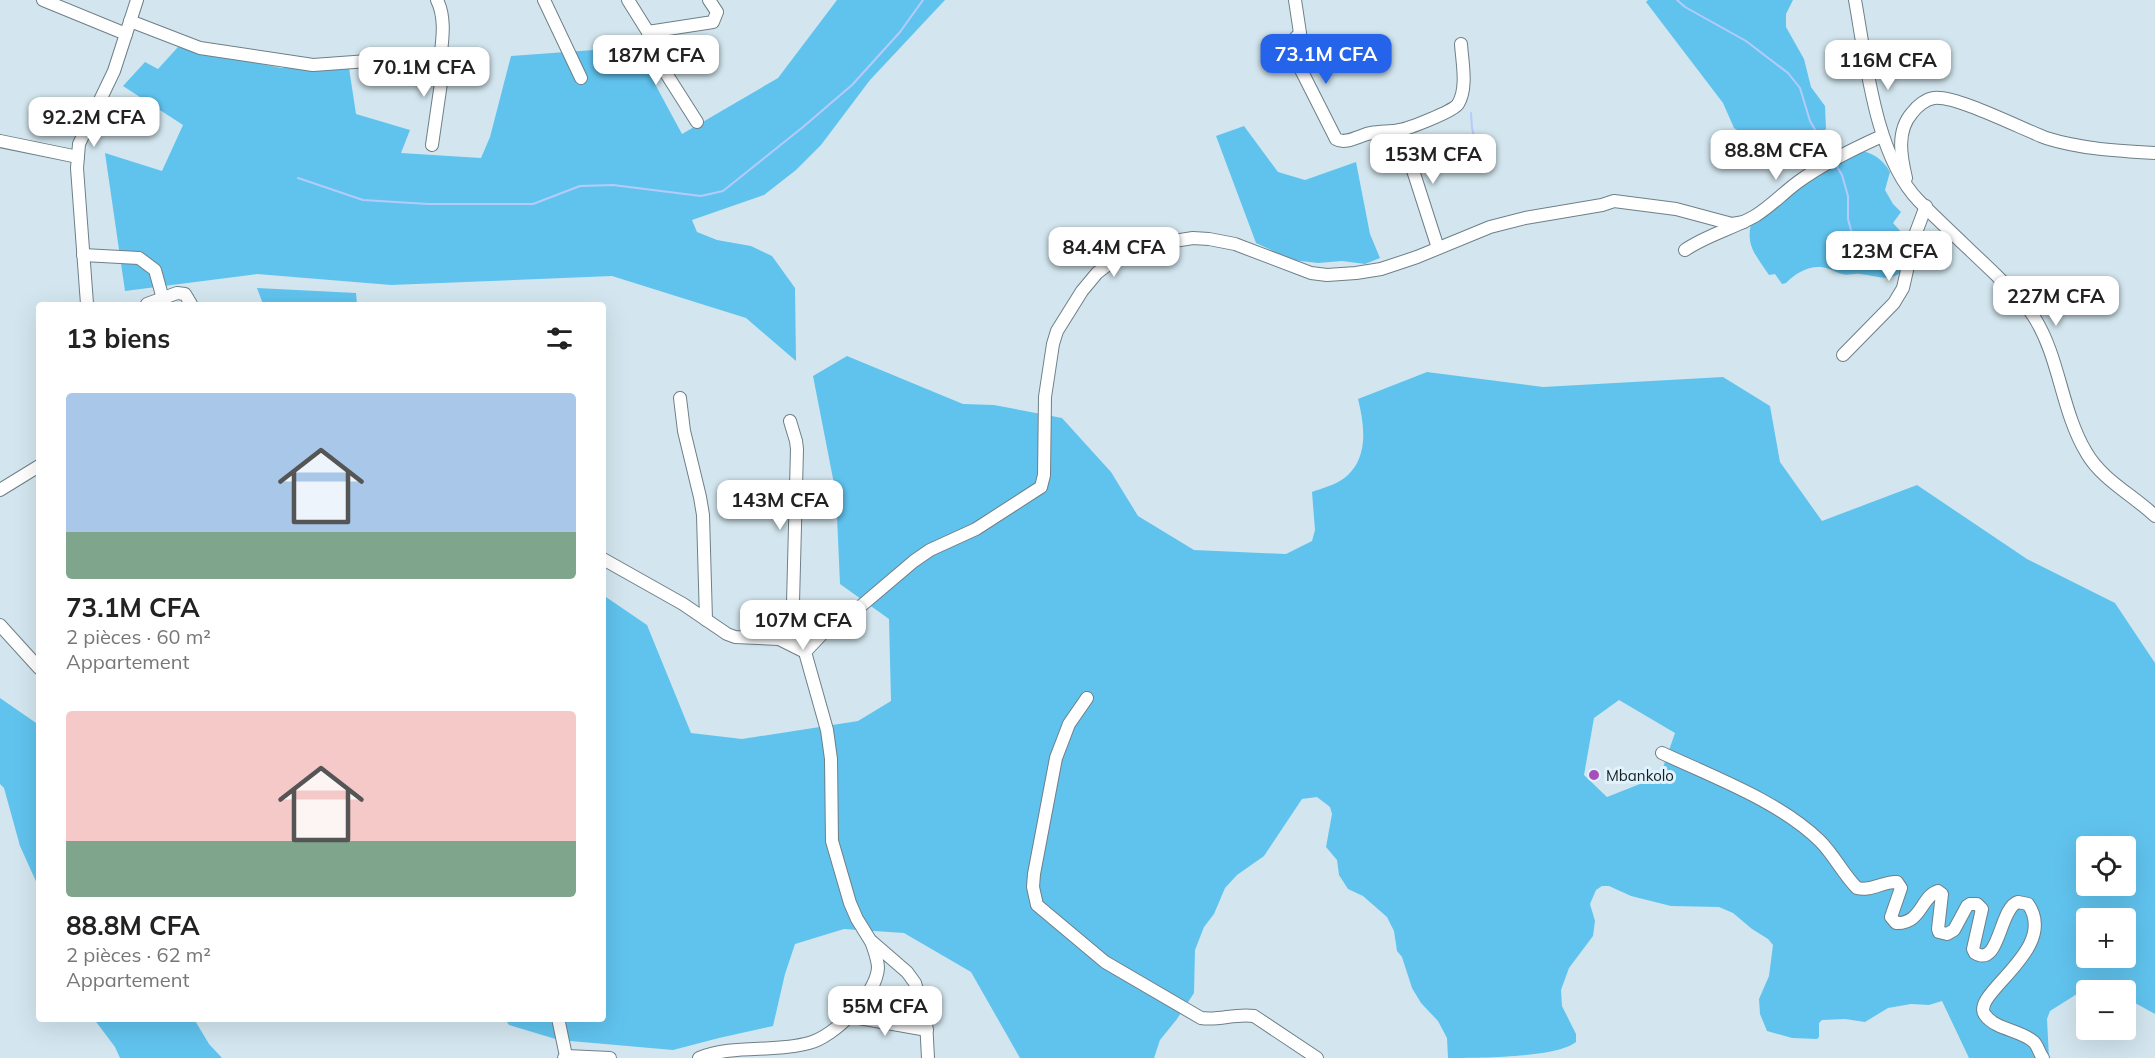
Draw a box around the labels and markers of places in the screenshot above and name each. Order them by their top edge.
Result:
pin: 73.1M CFA [1257,34,1395,85]
pin: 187M CFA [594,35,718,86]
pin: 116M CFA [1826,40,1950,91]
pin: 70.1M CFA [355,47,493,98]
pin: 92.2M CFA [25,97,163,148]
pin: 88.8M CFA [1707,130,1845,181]
pin: 153M CFA [1371,134,1495,185]
pin: 84.4M CFA [1045,227,1183,278]
pin: 123M CFA [1827,231,1951,282]
pin: 227M CFA [1994,276,2118,327]
pin: 143M CFA [718,480,842,531]
pin: 107M CFA [741,600,865,651]
place label: Mbankolo [1606,766,1674,785]
marker: Mbankolo [1587,768,1601,782]
pin: 55M CFA [830,986,940,1037]

